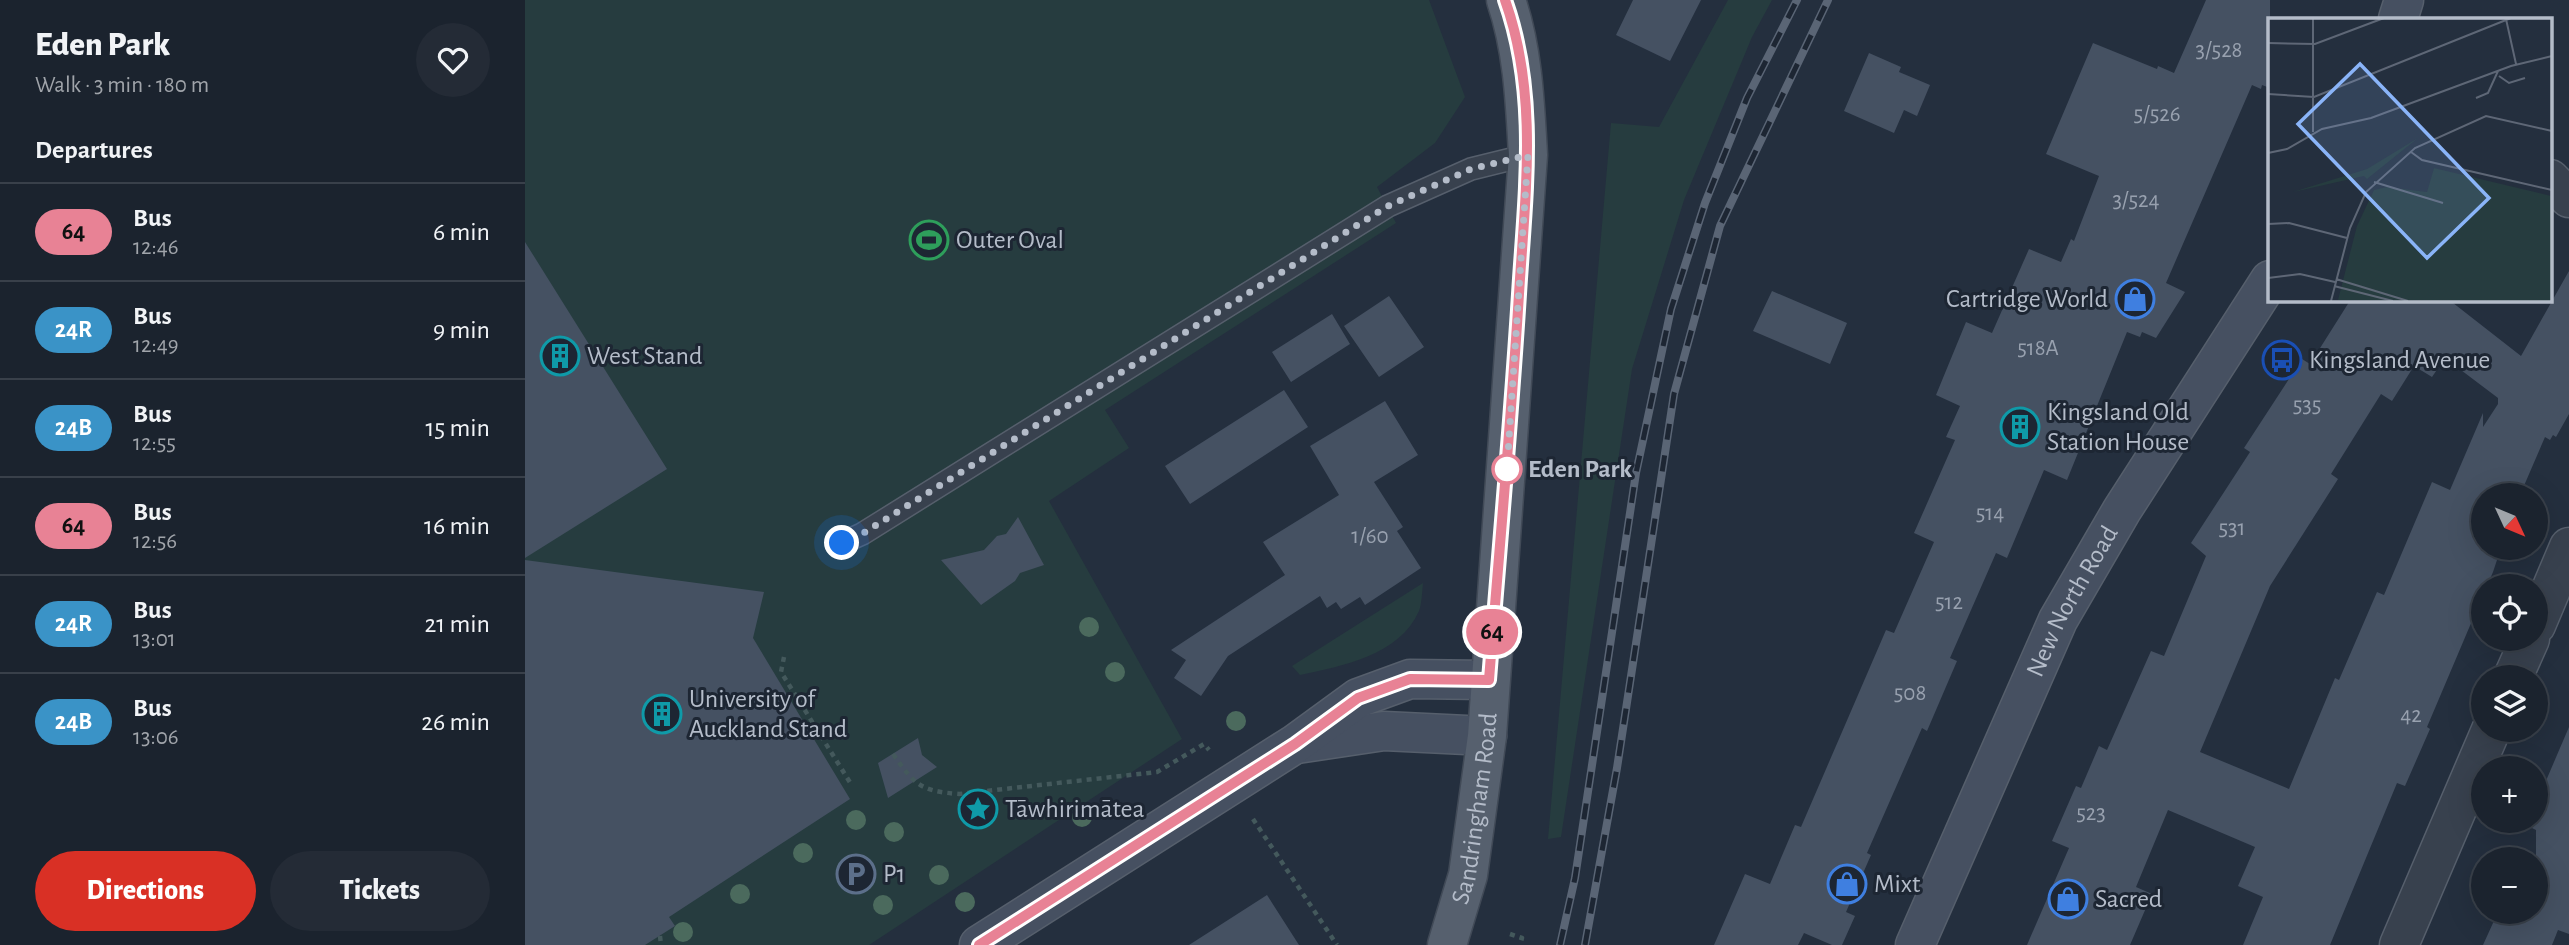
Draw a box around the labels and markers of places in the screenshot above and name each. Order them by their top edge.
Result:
sports icon: Outer Oval [908,219,950,261]
place label: Outer Oval [956,227,1064,253]
shop icon: Cartridge World [2114,278,2156,320]
place label: Cartridge World [1946,286,2108,312]
building icon: West Stand [539,335,581,377]
bus stop icon: Kingsland Avenue [2261,339,2303,381]
place label: West Stand [587,343,702,369]
place label: Kingsland Avenue [2309,347,2490,373]
place label: Kingsland Old Station House [2047,399,2189,455]
building icon: Kingsland Old Station House [1999,406,2041,448]
marker: Eden Park [1492,454,1522,484]
place label: Eden Park [1528,456,1632,482]
place label: University of Auckland Stand [689,686,847,742]
building icon: University of Auckland Stand [641,693,683,735]
place icon: Tāwhirimātea [957,788,999,830]
place label: Tāwhirimātea [1005,796,1144,822]
parking icon: P1 [835,853,877,895]
place label: P1 [883,861,905,887]
shop icon: Mixt [1826,863,1868,905]
place label: Mixt [1874,871,1920,897]
shop icon: Sacred [2047,878,2089,920]
place label: Sacred [2095,886,2162,912]

